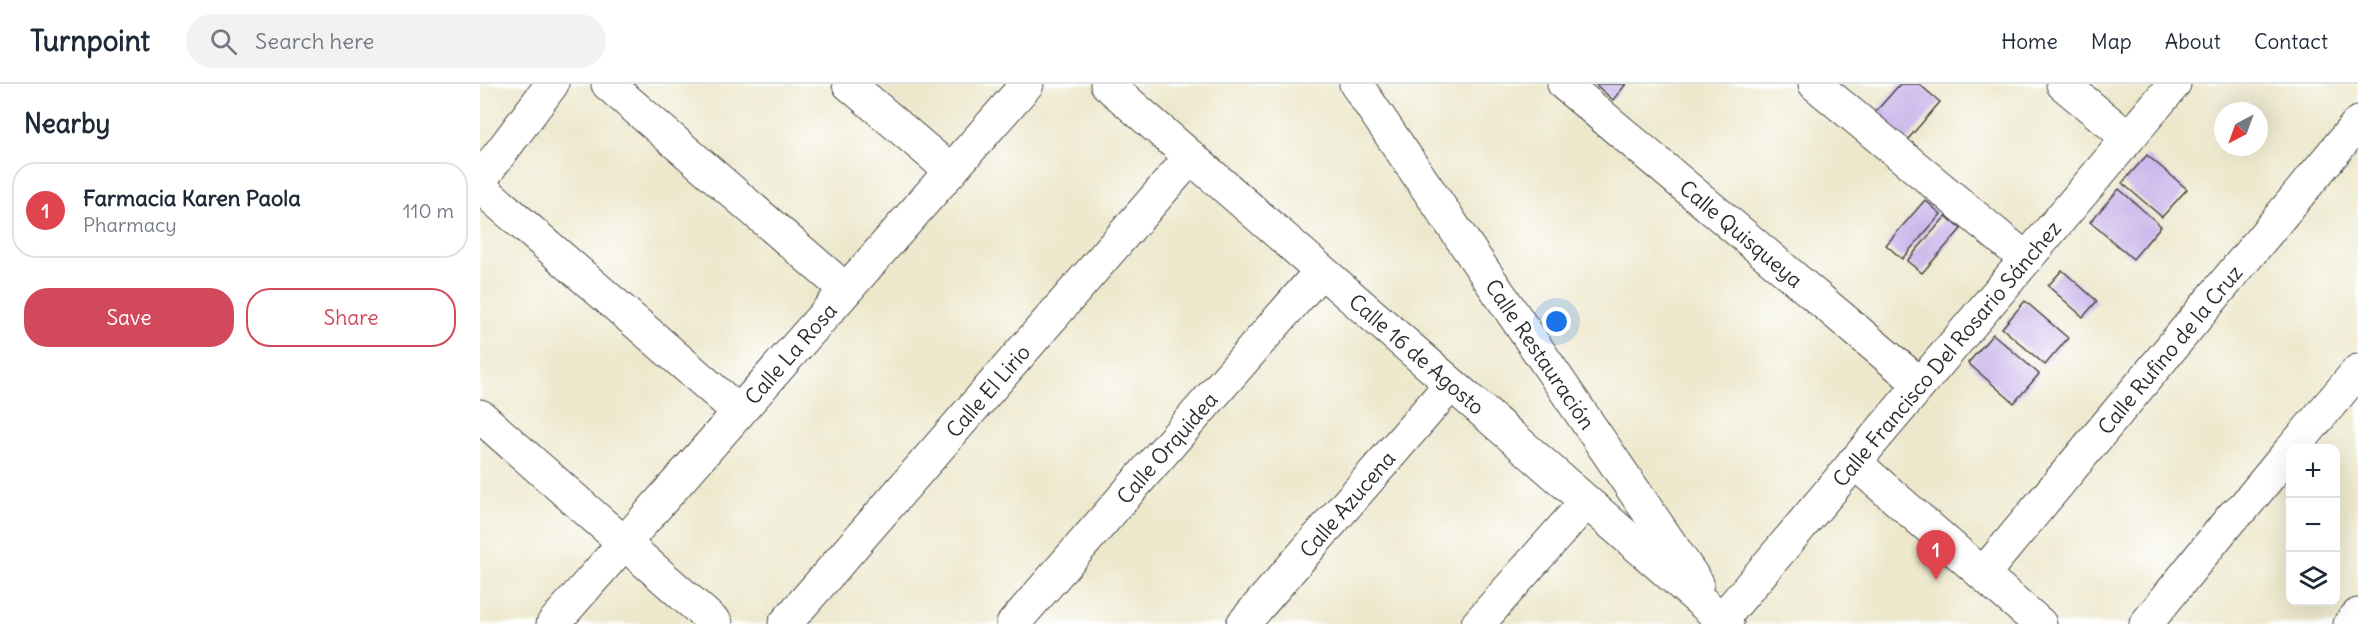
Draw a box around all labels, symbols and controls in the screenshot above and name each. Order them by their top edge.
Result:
search box [186,14,606,68]
text: Turnpoint [30,23,150,59]
icon: search [207,25,240,58]
text: Search here [255,27,374,55]
text: Home [2001,28,2058,55]
text: Map [2091,28,2132,55]
text: About [2165,28,2221,55]
text: Contact [2254,28,2328,55]
north arrow [2214,102,2268,156]
text: Nearby [24,107,110,140]
street label: Calle Quisqueya [1674,174,1809,293]
text: Farmacia Karen Paola [83,184,301,212]
text: 1 [42,198,49,223]
text: 110 m [403,198,454,223]
text: Pharmacy [83,212,177,237]
street label: Calle Francisco Del Rosario Sánchez [1826,215,2066,492]
street label: Calle Rufino de la Cruz [2091,259,2248,440]
street label: Calle Restauración [1480,274,1601,434]
button: Save [24,288,234,347]
button: Share [246,288,456,347]
street label: Calle 16 de Agosto [1344,288,1490,420]
street label: Calle La Rosa [739,297,842,410]
your location [1542,307,1571,336]
street label: Calle El Lirio [940,339,1036,443]
street label: Calle Orquidea [1111,386,1223,509]
map controls [2286,444,2340,606]
button: + [2286,444,2340,498]
street label: Calle Azucena [1293,445,1401,563]
button: − [2286,498,2340,552]
pin: 1 [1916,530,1956,580]
button: layers [2286,552,2340,606]

